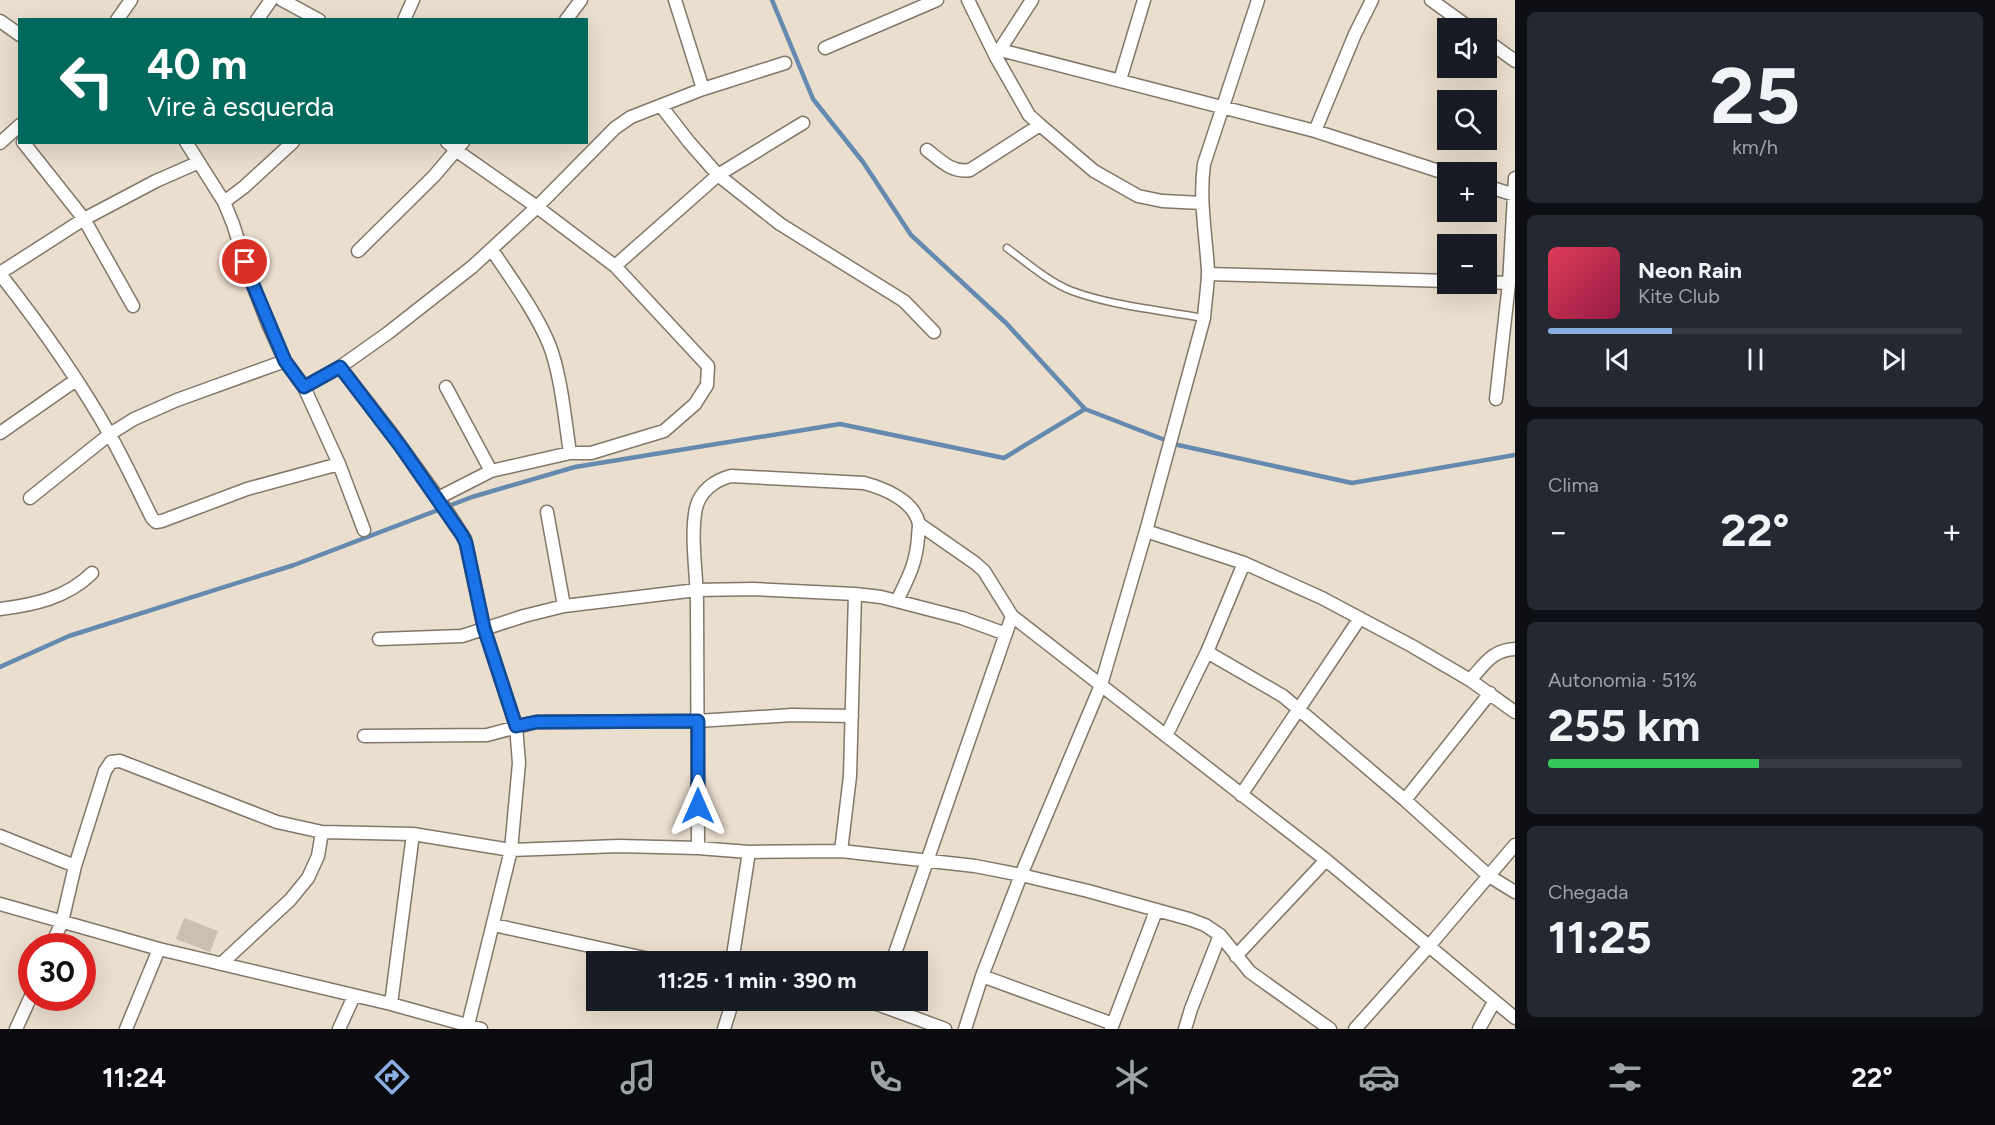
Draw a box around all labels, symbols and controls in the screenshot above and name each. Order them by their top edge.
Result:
map controls [1437,18,1497,294]
button: sound [1437,18,1497,78]
text: 40 m [147,39,247,90]
icon: left [48,42,126,120]
text: 25 [1710,49,1800,143]
text: Vire à esquerda [147,90,334,123]
button: search [1437,90,1497,150]
text: km/h [1732,135,1778,159]
button: + [1437,162,1497,222]
button: − [1437,234,1497,294]
pin [219,236,270,287]
icon: arrive [228,245,261,278]
text: Neon Rain [1638,257,1742,284]
text: Kite Club [1638,284,1720,308]
icon: previous [1601,343,1634,376]
icon: pause [1739,343,1772,376]
icon: next [1877,343,1910,376]
text: Clima [1548,473,1599,497]
text: 22° [1720,503,1790,557]
text: − [1548,512,1569,551]
text: + [1941,512,1962,551]
text: Autonomia · 51% [1548,668,1697,692]
text: 255 km [1548,698,1701,752]
position arrow [666,774,730,838]
text: Chegada [1548,880,1628,904]
text: 11:25 [1548,910,1652,964]
speed limit sign: 30 [18,933,96,1011]
text: 11:25 · 1 min · 390 m [658,967,856,994]
icon: directions [371,1056,413,1098]
icon: music [617,1056,659,1098]
icon: phone [864,1056,906,1098]
icon: climate [1111,1056,1153,1098]
icon: car [1358,1056,1400,1098]
icon: filters [1604,1056,1646,1098]
text: 11:24 [102,1061,166,1094]
text: 22° [1851,1061,1893,1094]

